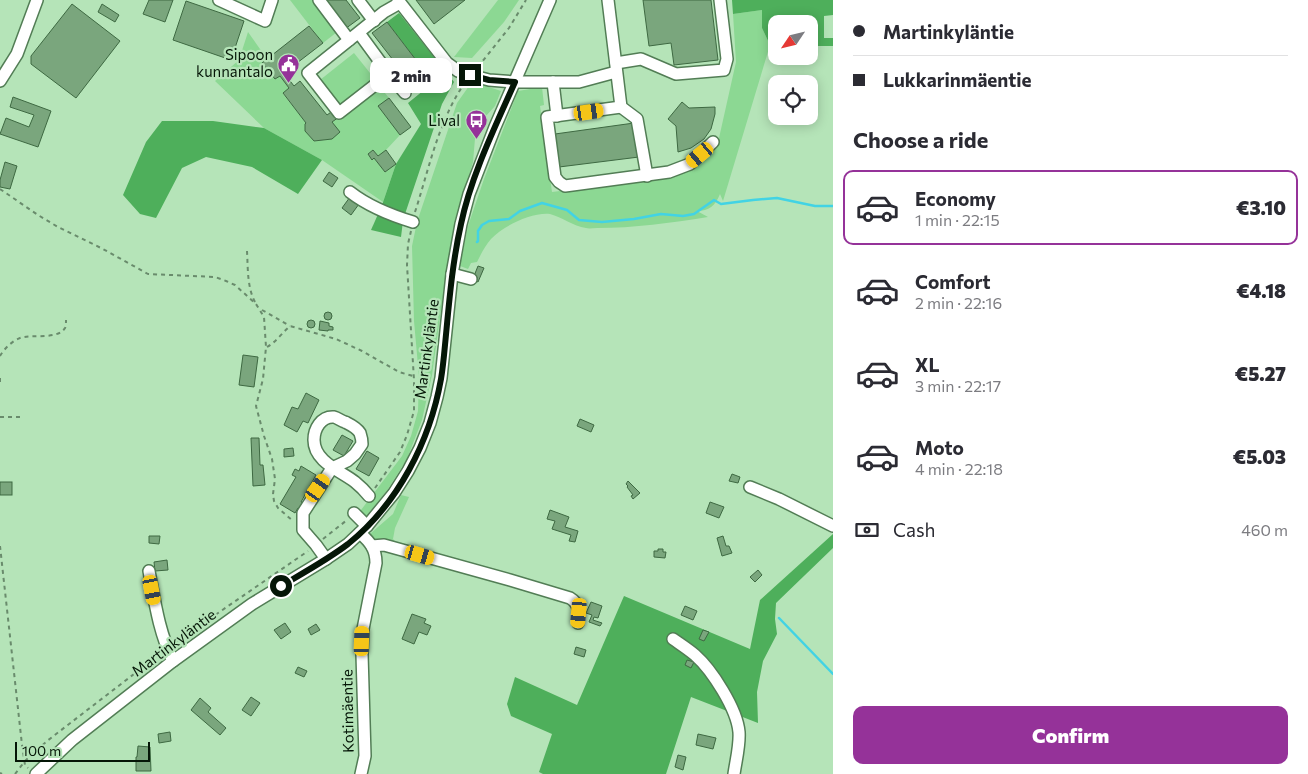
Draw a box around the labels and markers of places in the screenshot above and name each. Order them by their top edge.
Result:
place label: Sipoon kunnantalo [196,45,273,80]
public building icon: Sipoon kunnantalo [277,52,301,83]
bus stop icon: Lival [464,109,488,140]
place label: Lival [428,111,460,129]

